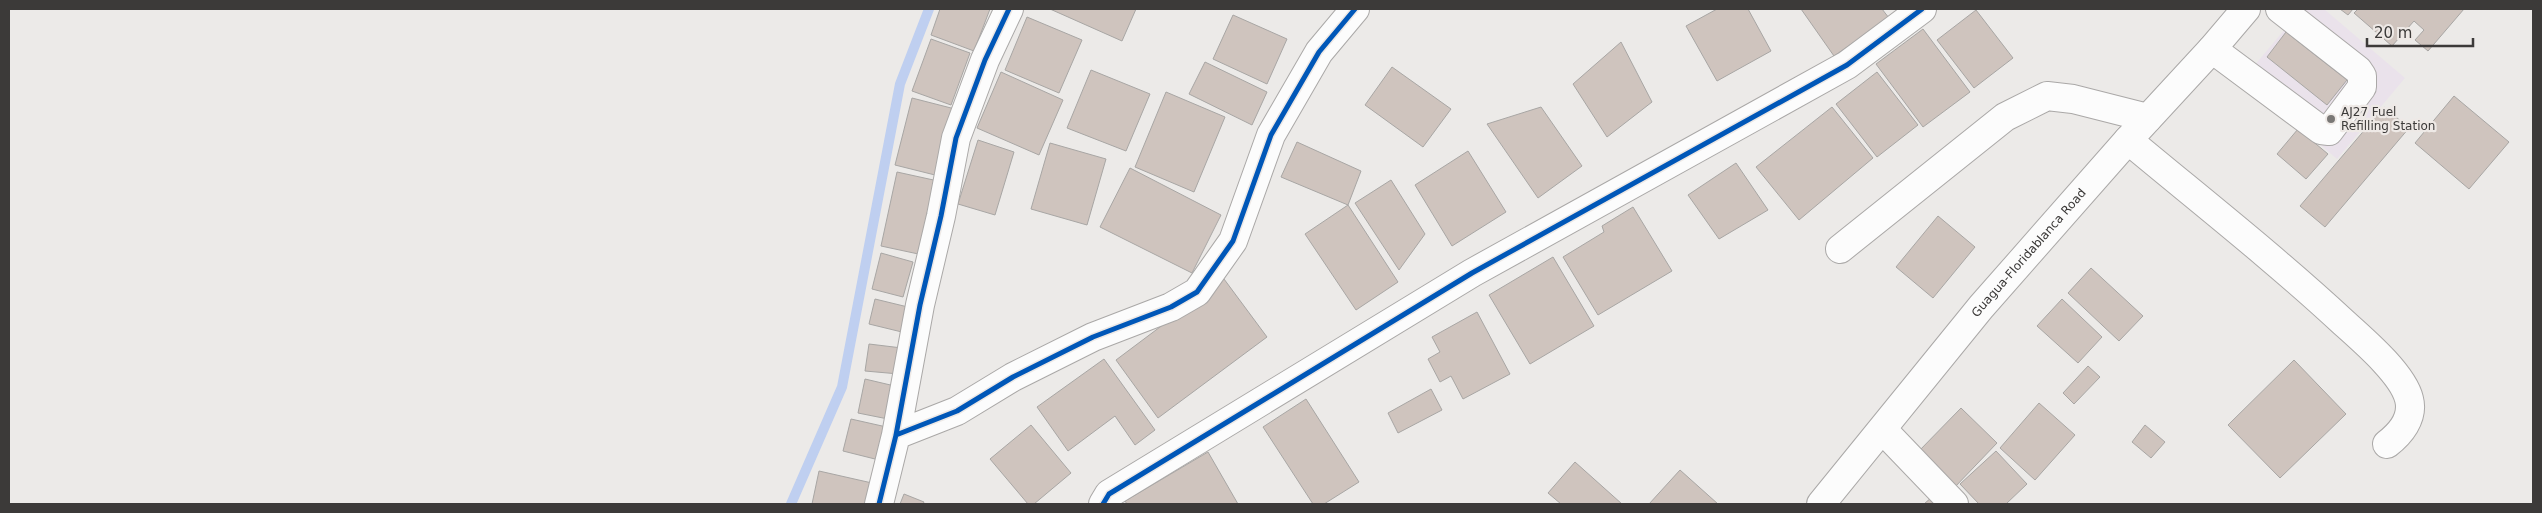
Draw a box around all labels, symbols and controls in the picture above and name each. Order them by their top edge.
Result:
scale bar [2367,15,2473,47]
text: 20 m [2374,24,2412,42]
place label: AJ27 Fuel Refilling Station [2341,105,2435,133]
marker: AJ27 Fuel Refilling Station [2325,113,2337,125]
street label: Guagua-Floridablanca Road [1969,186,2089,320]

